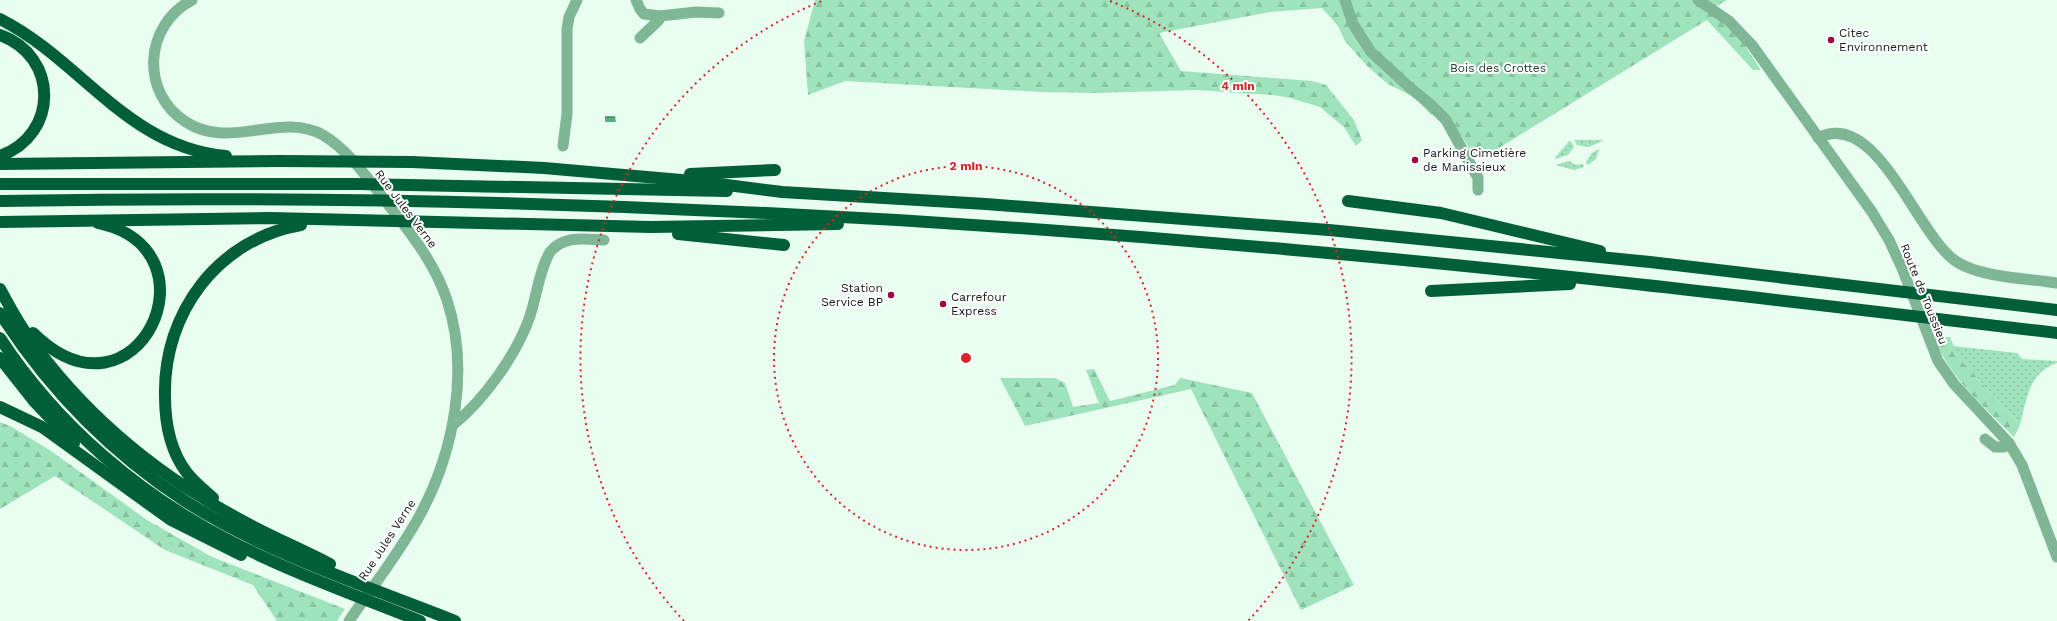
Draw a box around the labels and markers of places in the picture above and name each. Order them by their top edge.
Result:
place label: Citec Environnement [1839,26,1928,54]
marker: Citec Environnement [1826,35,1836,45]
place label: Parking Cimetière de Manissieux [1423,146,1526,174]
marker: Parking Cimetière de Manissieux [1410,155,1420,165]
place label: Station Service BP [821,281,883,309]
marker: Station Service BP [886,290,896,300]
place label: Carrefour Express [951,290,1007,318]
marker: Carrefour Express [938,299,948,309]
centre of rings [959,351,973,365]

